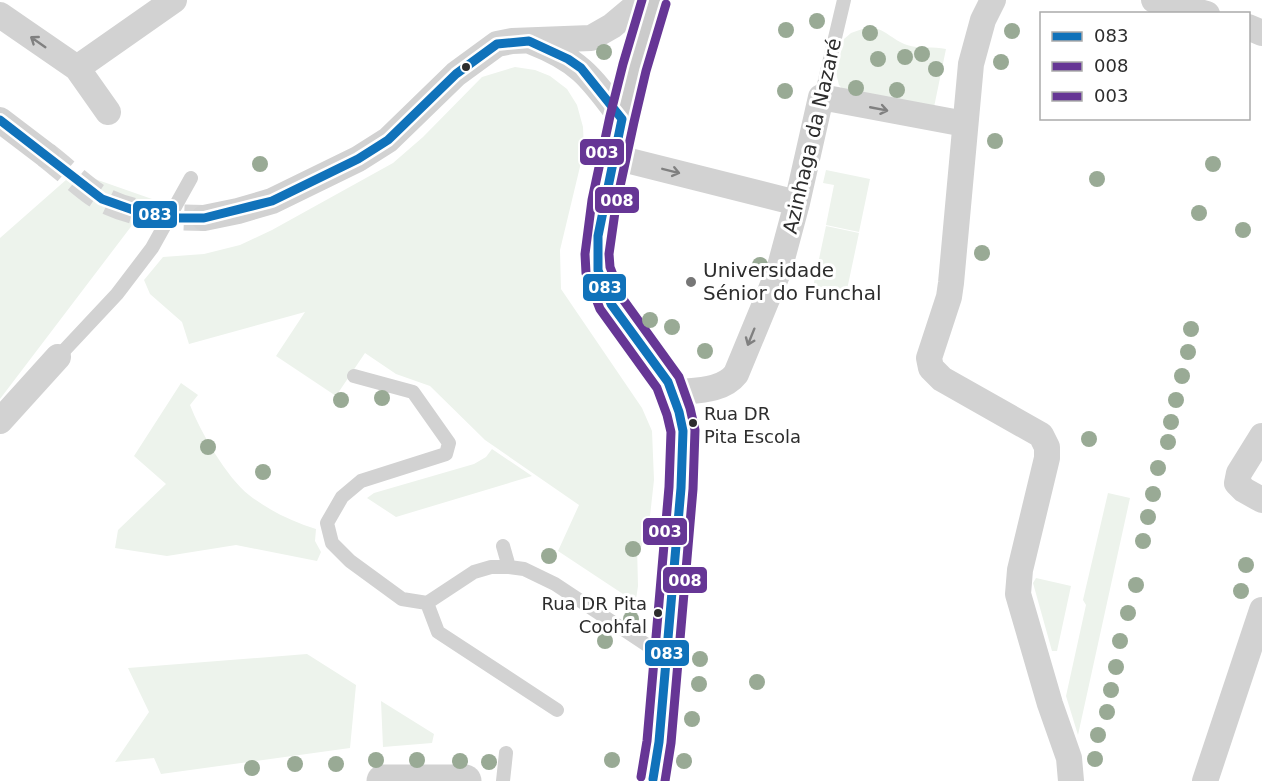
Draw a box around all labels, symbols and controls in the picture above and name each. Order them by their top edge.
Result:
legend [1040,12,1250,120]
text: 083 [1094,25,1128,46]
one-way arrow [31,36,47,48]
street label: Azinhaga da Nazaré [778,36,846,236]
text: 008 [1094,55,1128,76]
unlabelled marker [460,61,472,73]
text: 003 [1094,85,1128,106]
one-way arrow [868,104,888,115]
line badge: 003 [579,138,625,166]
text: 003 [585,143,619,162]
one-way arrow [661,166,680,178]
line badge: 008 [594,186,640,214]
text: 008 [600,191,634,210]
line badge: 083 [132,200,178,229]
text: 083 [138,205,172,224]
place label: Universidade Sénior do Funchal [703,258,882,305]
line badge: 083 [582,273,627,302]
marker: Universidade Sénior do Funchal [684,275,698,289]
text: 083 [588,278,622,297]
one-way arrow [745,328,756,346]
place label: Rua DR Pita Escola [704,403,801,447]
marker: Rua DR Pita Escola [687,417,699,429]
line badge: 003 [642,517,688,546]
text: 003 [648,522,682,541]
line badge: 008 [662,566,708,594]
text: 008 [668,571,702,590]
place label: Rua DR Pita Coohfal [542,593,647,637]
marker: Rua DR Pita Coohfal [652,607,664,619]
line badge: 083 [644,639,690,667]
text: 083 [650,644,684,663]

